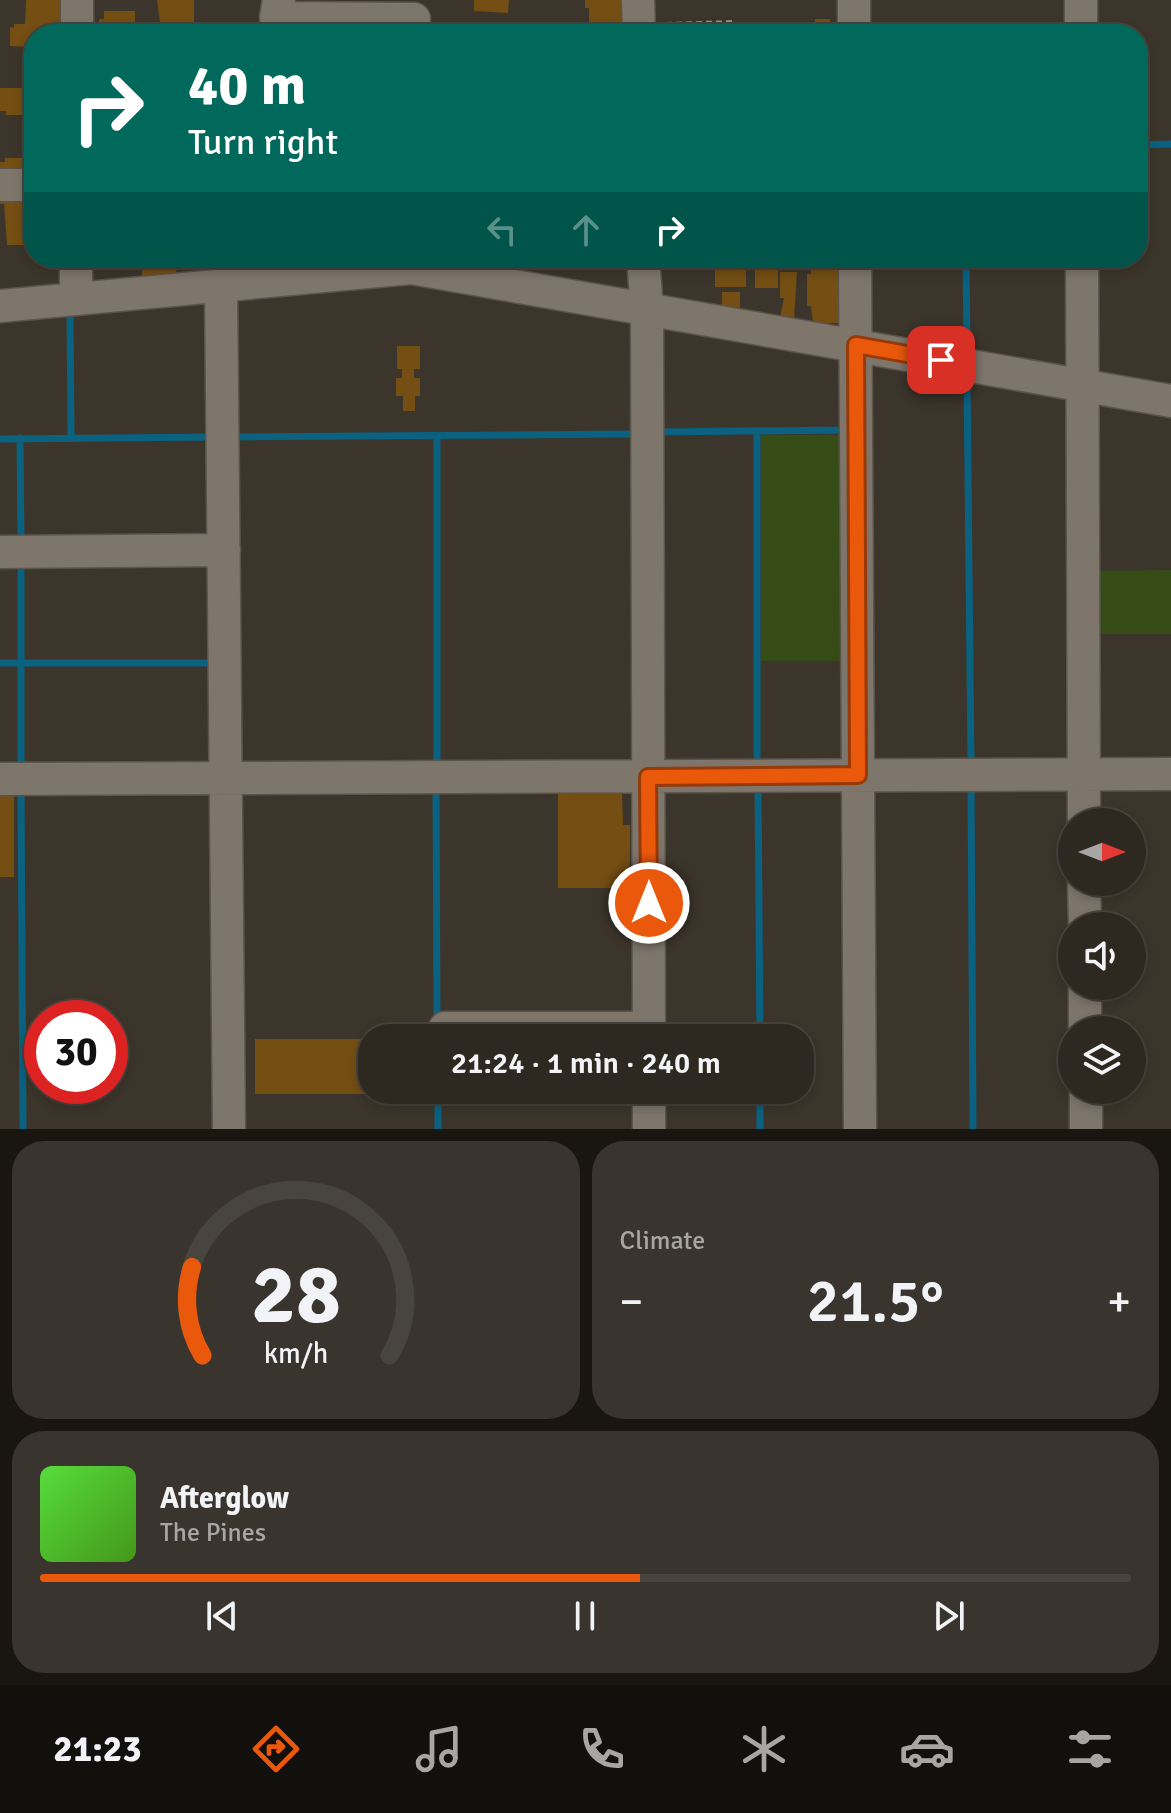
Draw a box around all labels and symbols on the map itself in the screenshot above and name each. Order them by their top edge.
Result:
pin [907,326,975,394]
north arrow [1058,808,1146,896]
position arrow [607,861,691,945]
speed limit sign: 30 [24,1000,128,1104]

